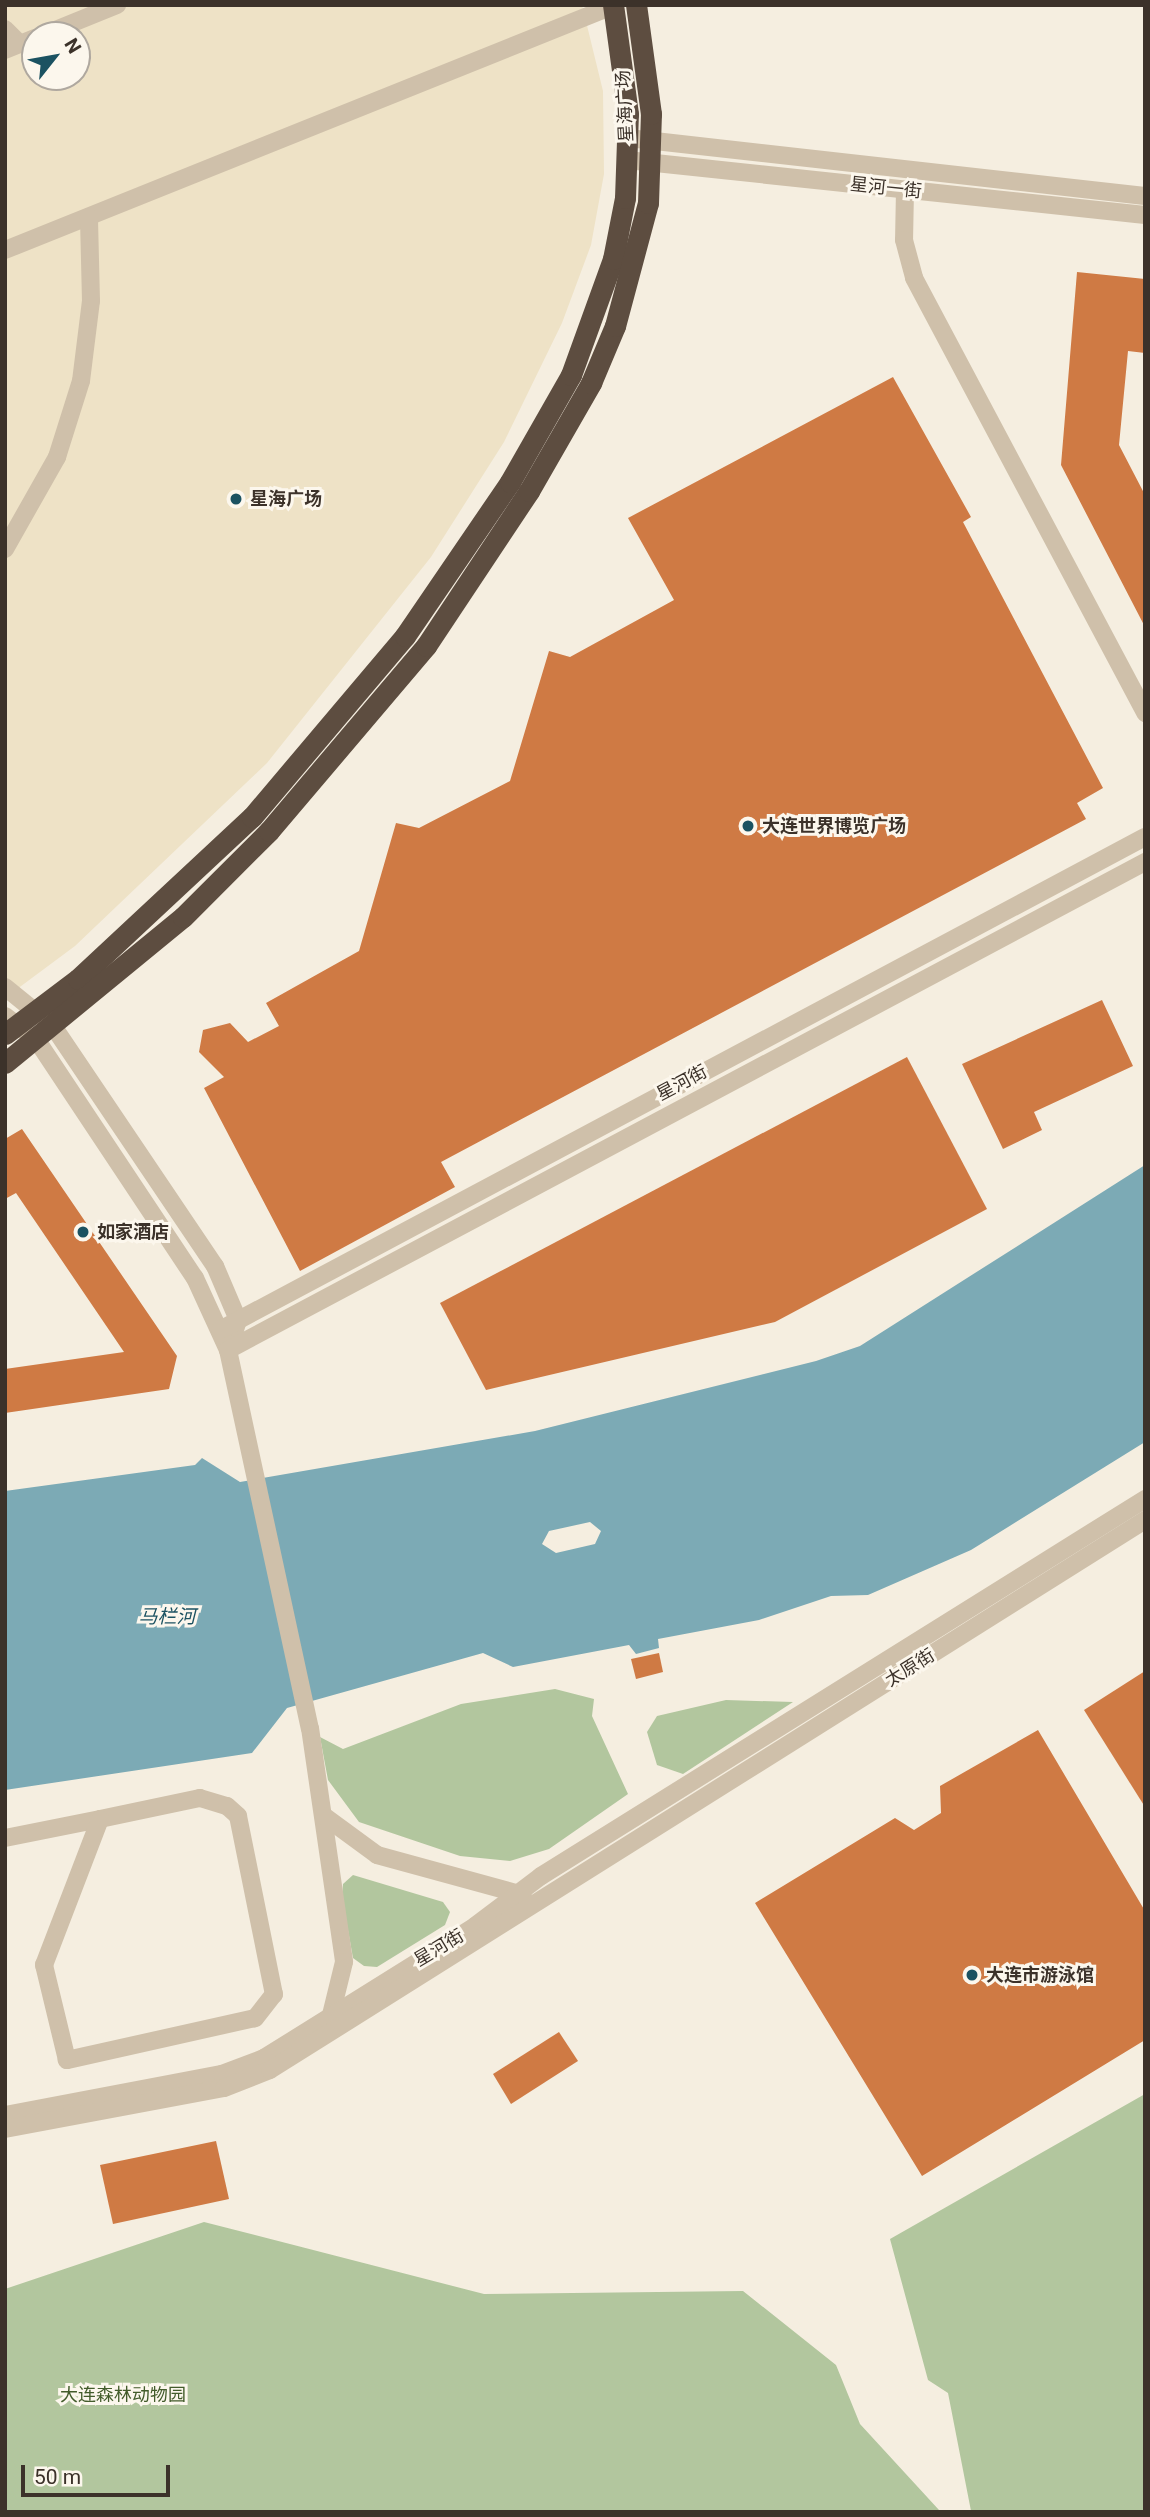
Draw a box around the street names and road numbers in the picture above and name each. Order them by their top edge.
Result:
street label: 星海广场 [612,69,638,143]
street label: 星河一街 [849,173,923,203]
street label: 星河街 [653,1061,711,1105]
street label: 太原街 [881,1645,939,1691]
street label: 星河街 [410,1925,468,1971]

